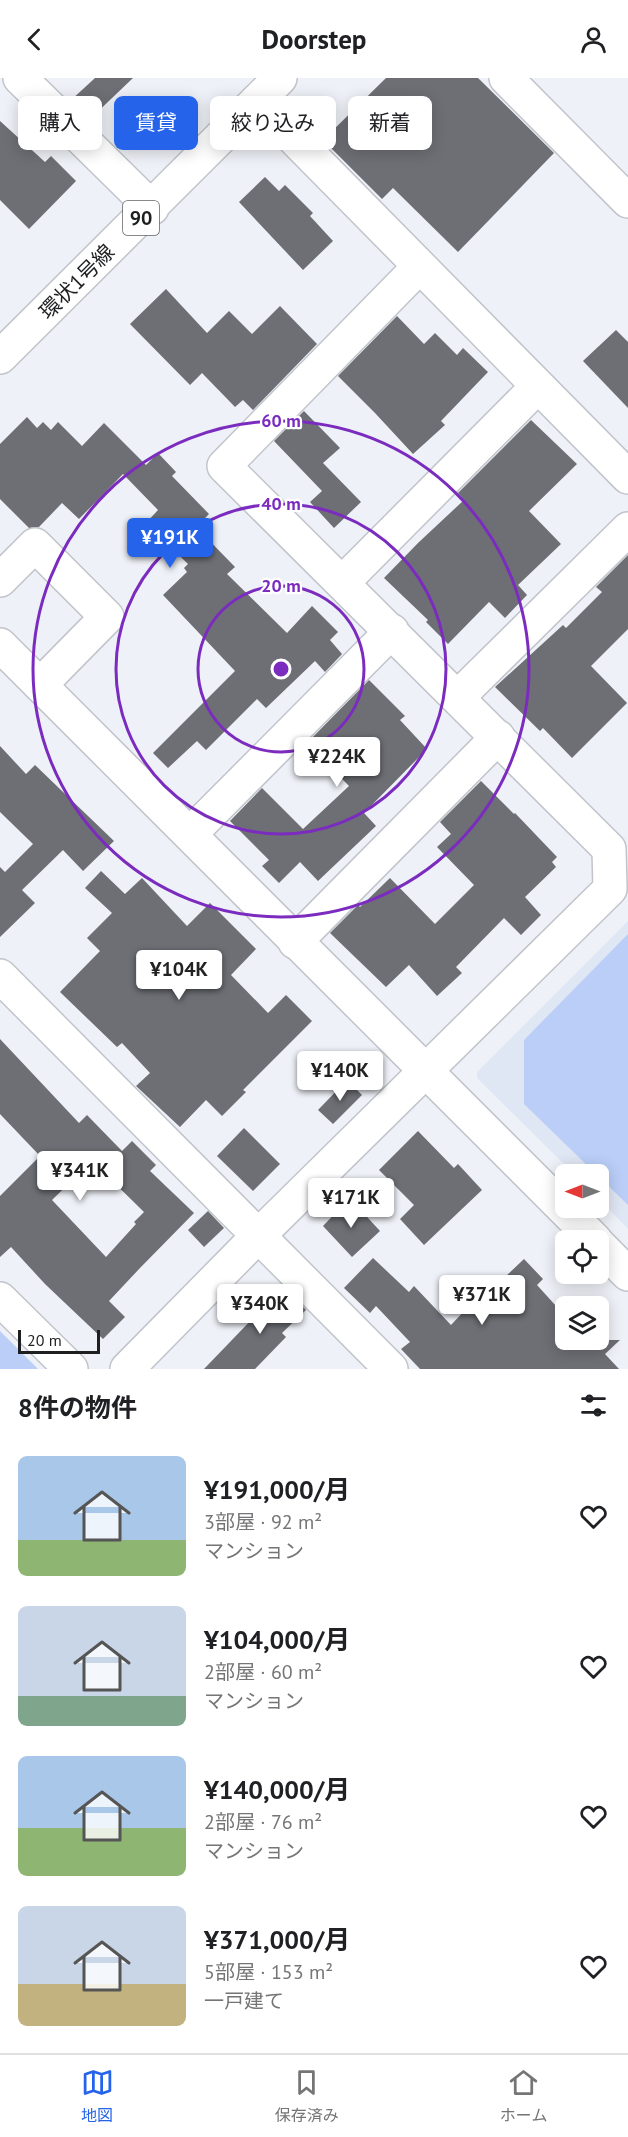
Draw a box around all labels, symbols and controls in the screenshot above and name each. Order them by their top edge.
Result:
text: Doorstep [262,22,366,56]
icon: back [18,23,51,56]
icon: person [577,23,610,56]
chip: 購入 [18,96,102,150]
chip: 賃貸 [114,96,198,150]
chip: 絞り込み [210,96,336,150]
chip: 新着 [348,96,432,150]
road number: 90 [123,201,159,235]
street label: 環状1号線 [33,238,120,325]
text: 60 m [261,409,301,432]
text: 40 m [261,492,301,515]
pin: ¥191K [128,518,212,569]
text: ¥191K [141,524,199,550]
text: 20 m [261,574,301,597]
centre of rings [271,659,291,679]
pin: ¥224K [295,737,379,788]
text: ¥224K [308,743,366,769]
pin: ¥104K [137,950,221,1001]
text: ¥104K [150,956,208,982]
pin: ¥140K [298,1051,382,1102]
text: ¥140K [311,1057,369,1083]
pin: ¥341K [38,1151,122,1202]
text: ¥341K [51,1157,109,1183]
north arrow [555,1164,609,1218]
map controls [555,1164,609,1350]
pin: ¥171K [309,1178,393,1229]
text: ¥171K [322,1184,380,1210]
button: locate [555,1230,609,1284]
pin: ¥371K [440,1275,524,1326]
text: ¥371K [453,1281,511,1307]
pin: ¥340K [218,1284,302,1335]
text: ¥340K [231,1290,289,1316]
button: layers [555,1296,609,1350]
scale bar [18,1327,100,1354]
text: 20 m [27,1330,62,1350]
icon: filters [577,1389,610,1422]
text: 8件の物件 [18,1391,137,1424]
text: ¥191,000/月 [204,1473,350,1506]
icon: home [66,1480,138,1552]
icon: heart [577,1500,610,1533]
text: 3部屋 · 92 m² [204,1509,322,1535]
text: マンション [204,1538,304,1564]
text: ¥104,000/月 [204,1623,350,1656]
icon: home [66,1630,138,1702]
icon: heart [577,1650,610,1683]
text: 2部屋 · 60 m² [204,1659,322,1685]
text: マンション [204,1688,304,1714]
text: ¥140,000/月 [204,1773,350,1806]
icon: home [66,1780,138,1852]
icon: heart [577,1800,610,1833]
text: 2部屋 · 76 m² [204,1809,322,1835]
text: マンション [204,1838,304,1864]
text: ¥371,000/月 [204,1923,350,1956]
icon: home [66,1930,138,2002]
icon: heart [577,1950,610,1983]
text: 5部屋 · 153 m² [204,1959,333,1985]
text: 一戸建て [204,1988,284,2014]
tab: 地図 [81,2066,114,2126]
tab: 保存済み [275,2066,339,2126]
tab: ホーム [500,2066,547,2126]

